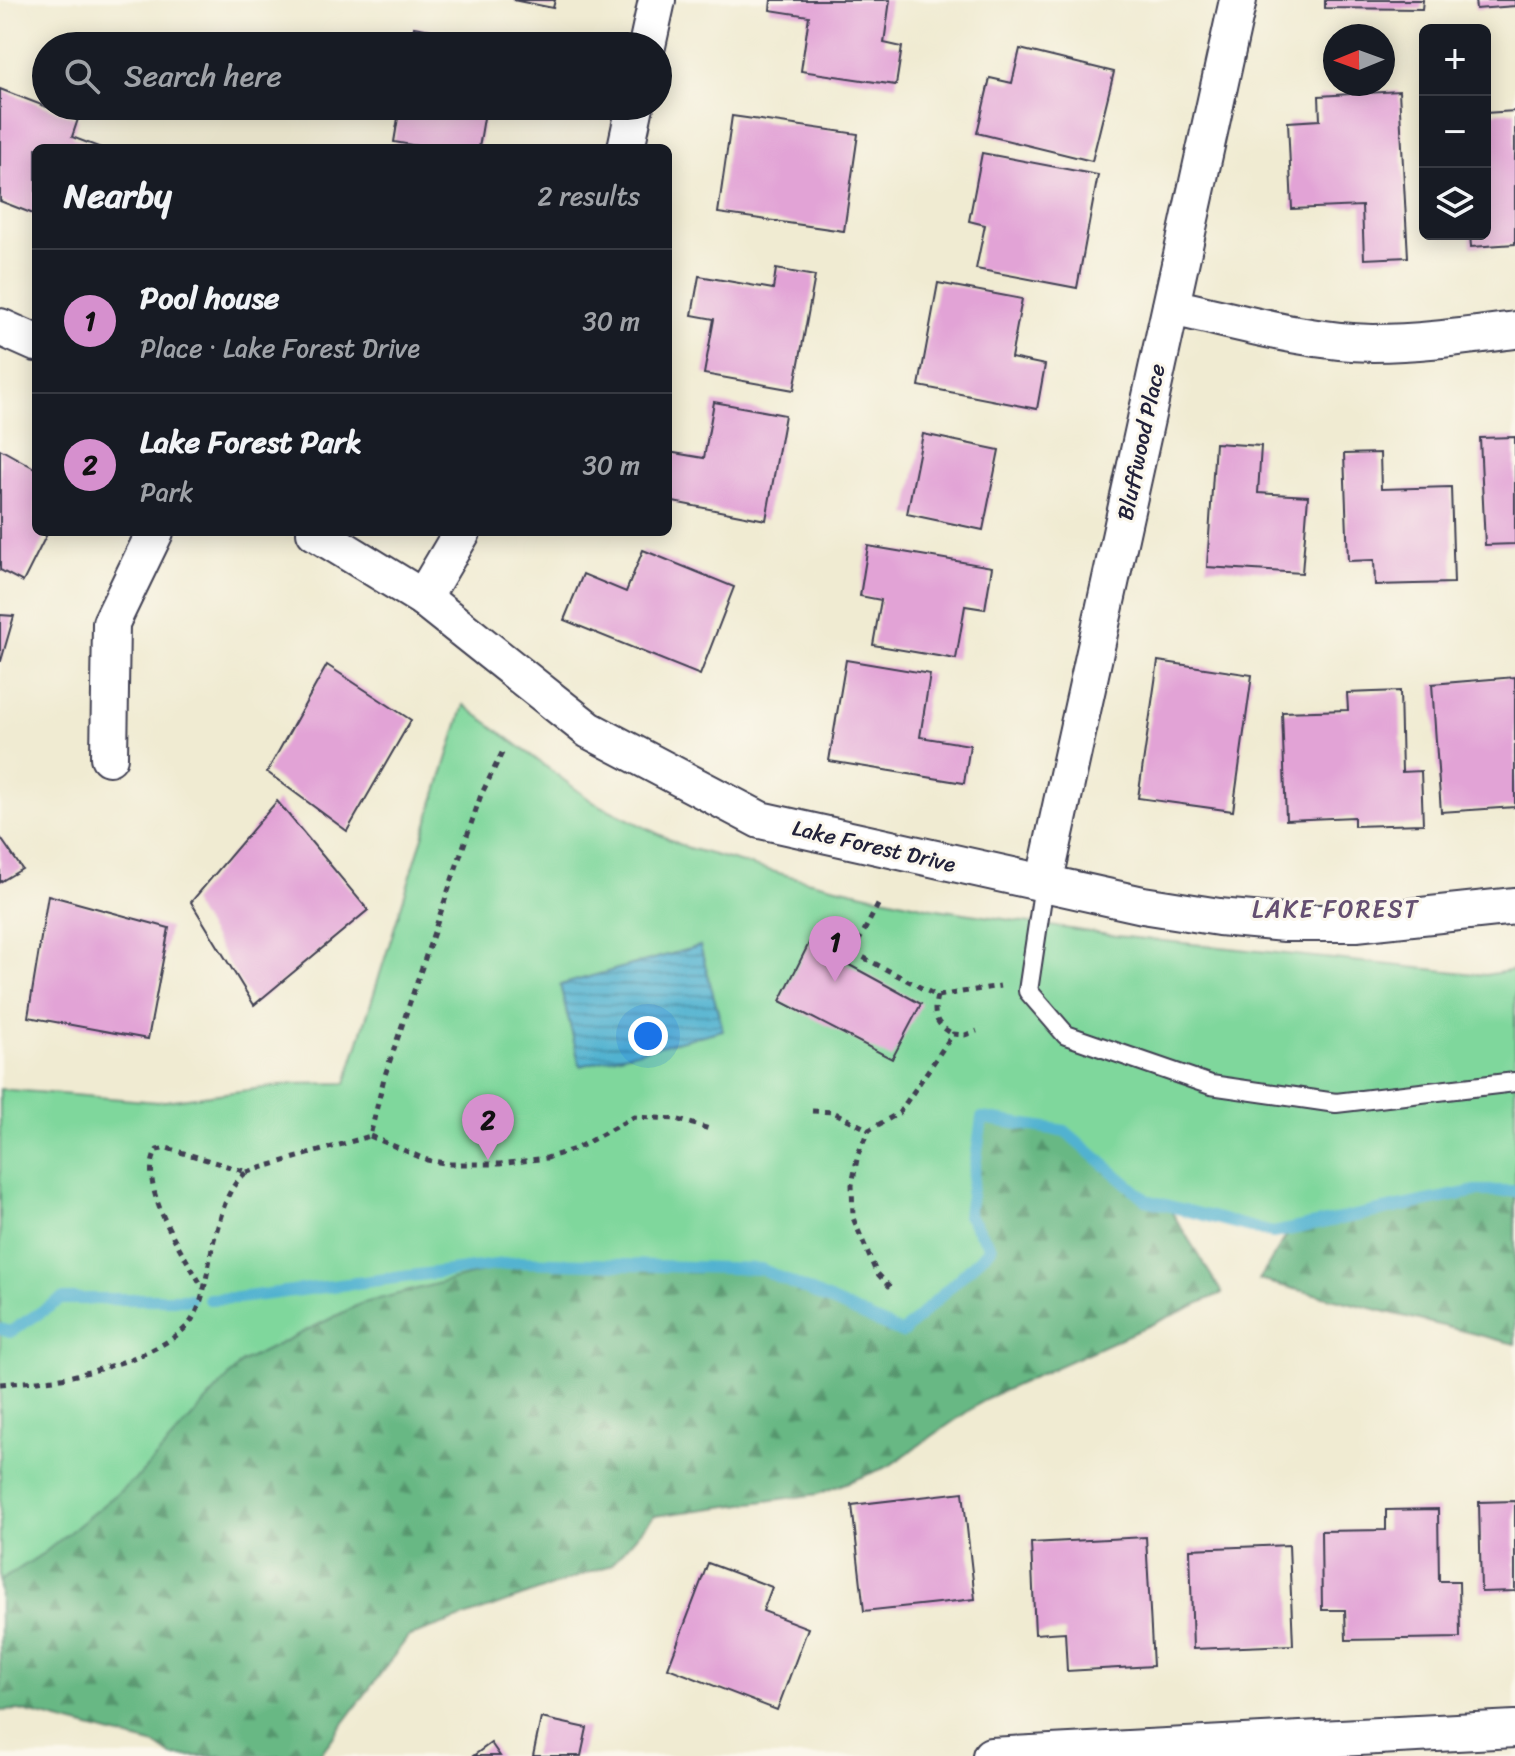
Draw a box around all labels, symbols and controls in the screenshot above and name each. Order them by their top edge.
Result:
north arrow [1323,24,1395,96]
map controls [1419,24,1491,240]
button: + [1419,24,1491,96]
search box [32,32,672,120]
text: Search here [124,49,282,103]
icon: search [60,54,104,98]
button: − [1419,96,1491,168]
text: Nearby [64,166,172,226]
button: layers [1419,168,1491,240]
text: 2 results [538,173,640,219]
text: Pool house [140,271,279,325]
text: 1 [84,298,96,344]
text: 30 m [583,298,640,344]
text: Place · Lake Forest Drive [140,325,420,371]
street label: Bluffwood Place [1105,360,1177,524]
text: Lake Forest Park [140,415,362,469]
text: 2 [82,442,98,488]
text: 30 m [583,442,640,488]
text: Park [140,469,193,515]
street label: Lake Forest Drive [788,808,960,884]
district label: LAKE FOREST [1252,888,1420,930]
pin: 1 [809,916,861,982]
your location [628,1016,668,1056]
pin: 2 [462,1094,514,1160]

